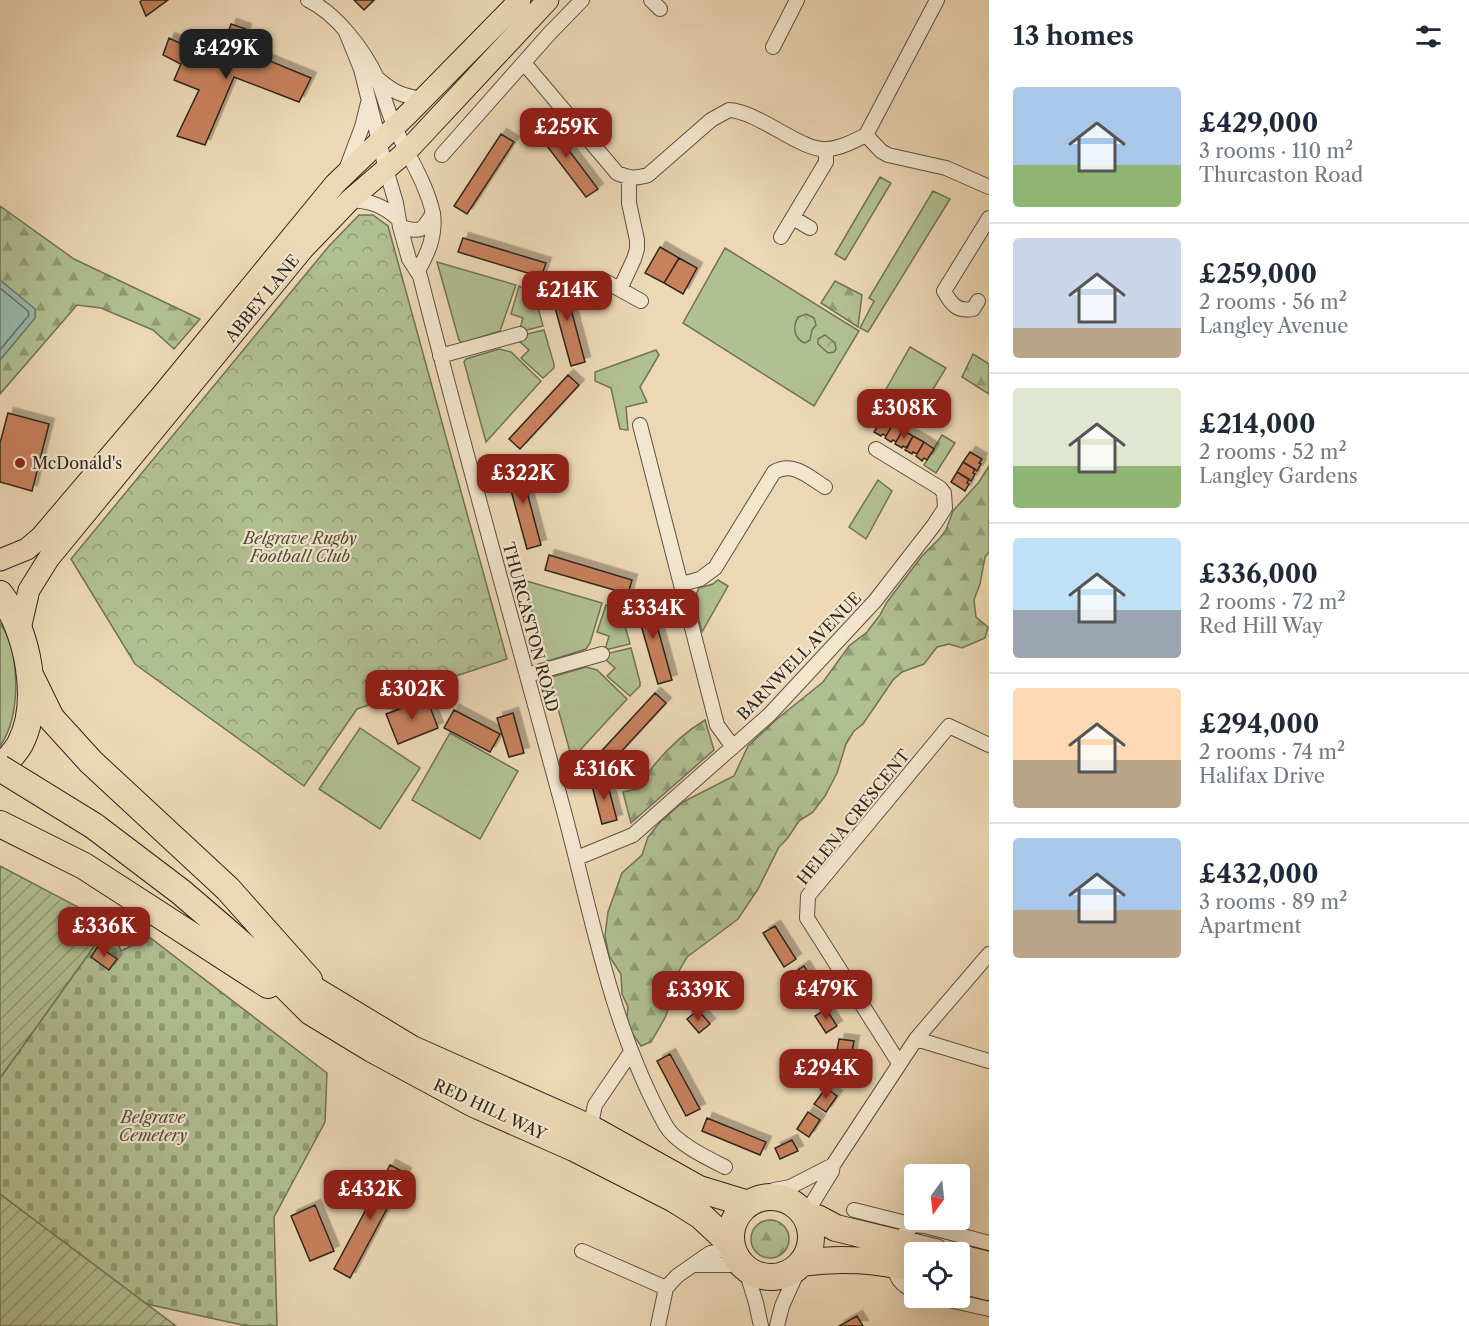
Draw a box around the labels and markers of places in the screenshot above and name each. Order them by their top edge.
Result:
pin: £429K [184,29,268,80]
pin: £259K [524,108,608,159]
pin: £214K [525,271,609,322]
pin: £308K [862,389,946,440]
place label: McDonald's [32,453,122,473]
pin: £322K [481,454,565,505]
marker: McDonald's [13,456,27,470]
pin: £334K [611,589,695,640]
pin: £302K [370,670,454,721]
pin: £316K [562,750,646,801]
pin: £336K [62,907,146,958]
pin: £479K [784,970,868,1021]
pin: £339K [656,971,740,1022]
pin: £294K [784,1049,868,1100]
pin: £432K [328,1170,412,1221]

